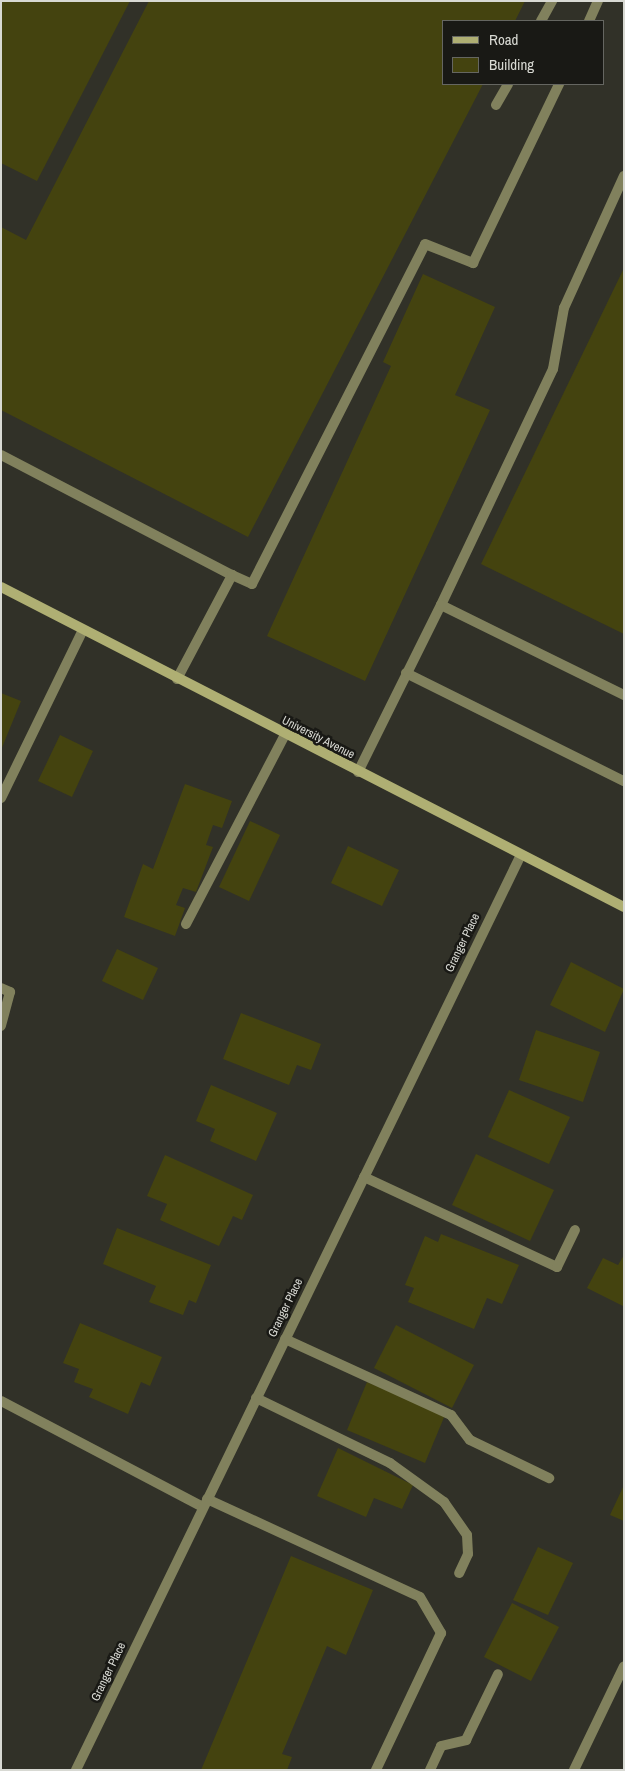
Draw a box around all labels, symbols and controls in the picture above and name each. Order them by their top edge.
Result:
legend [442,20,605,85]
text: Road [489,29,518,50]
text: Building [489,54,534,75]
street label: University Avenue [279,713,357,763]
street label: Granger Place [443,911,483,975]
street label: Granger Place [266,1276,306,1340]
street label: Granger Place [89,1640,129,1704]

